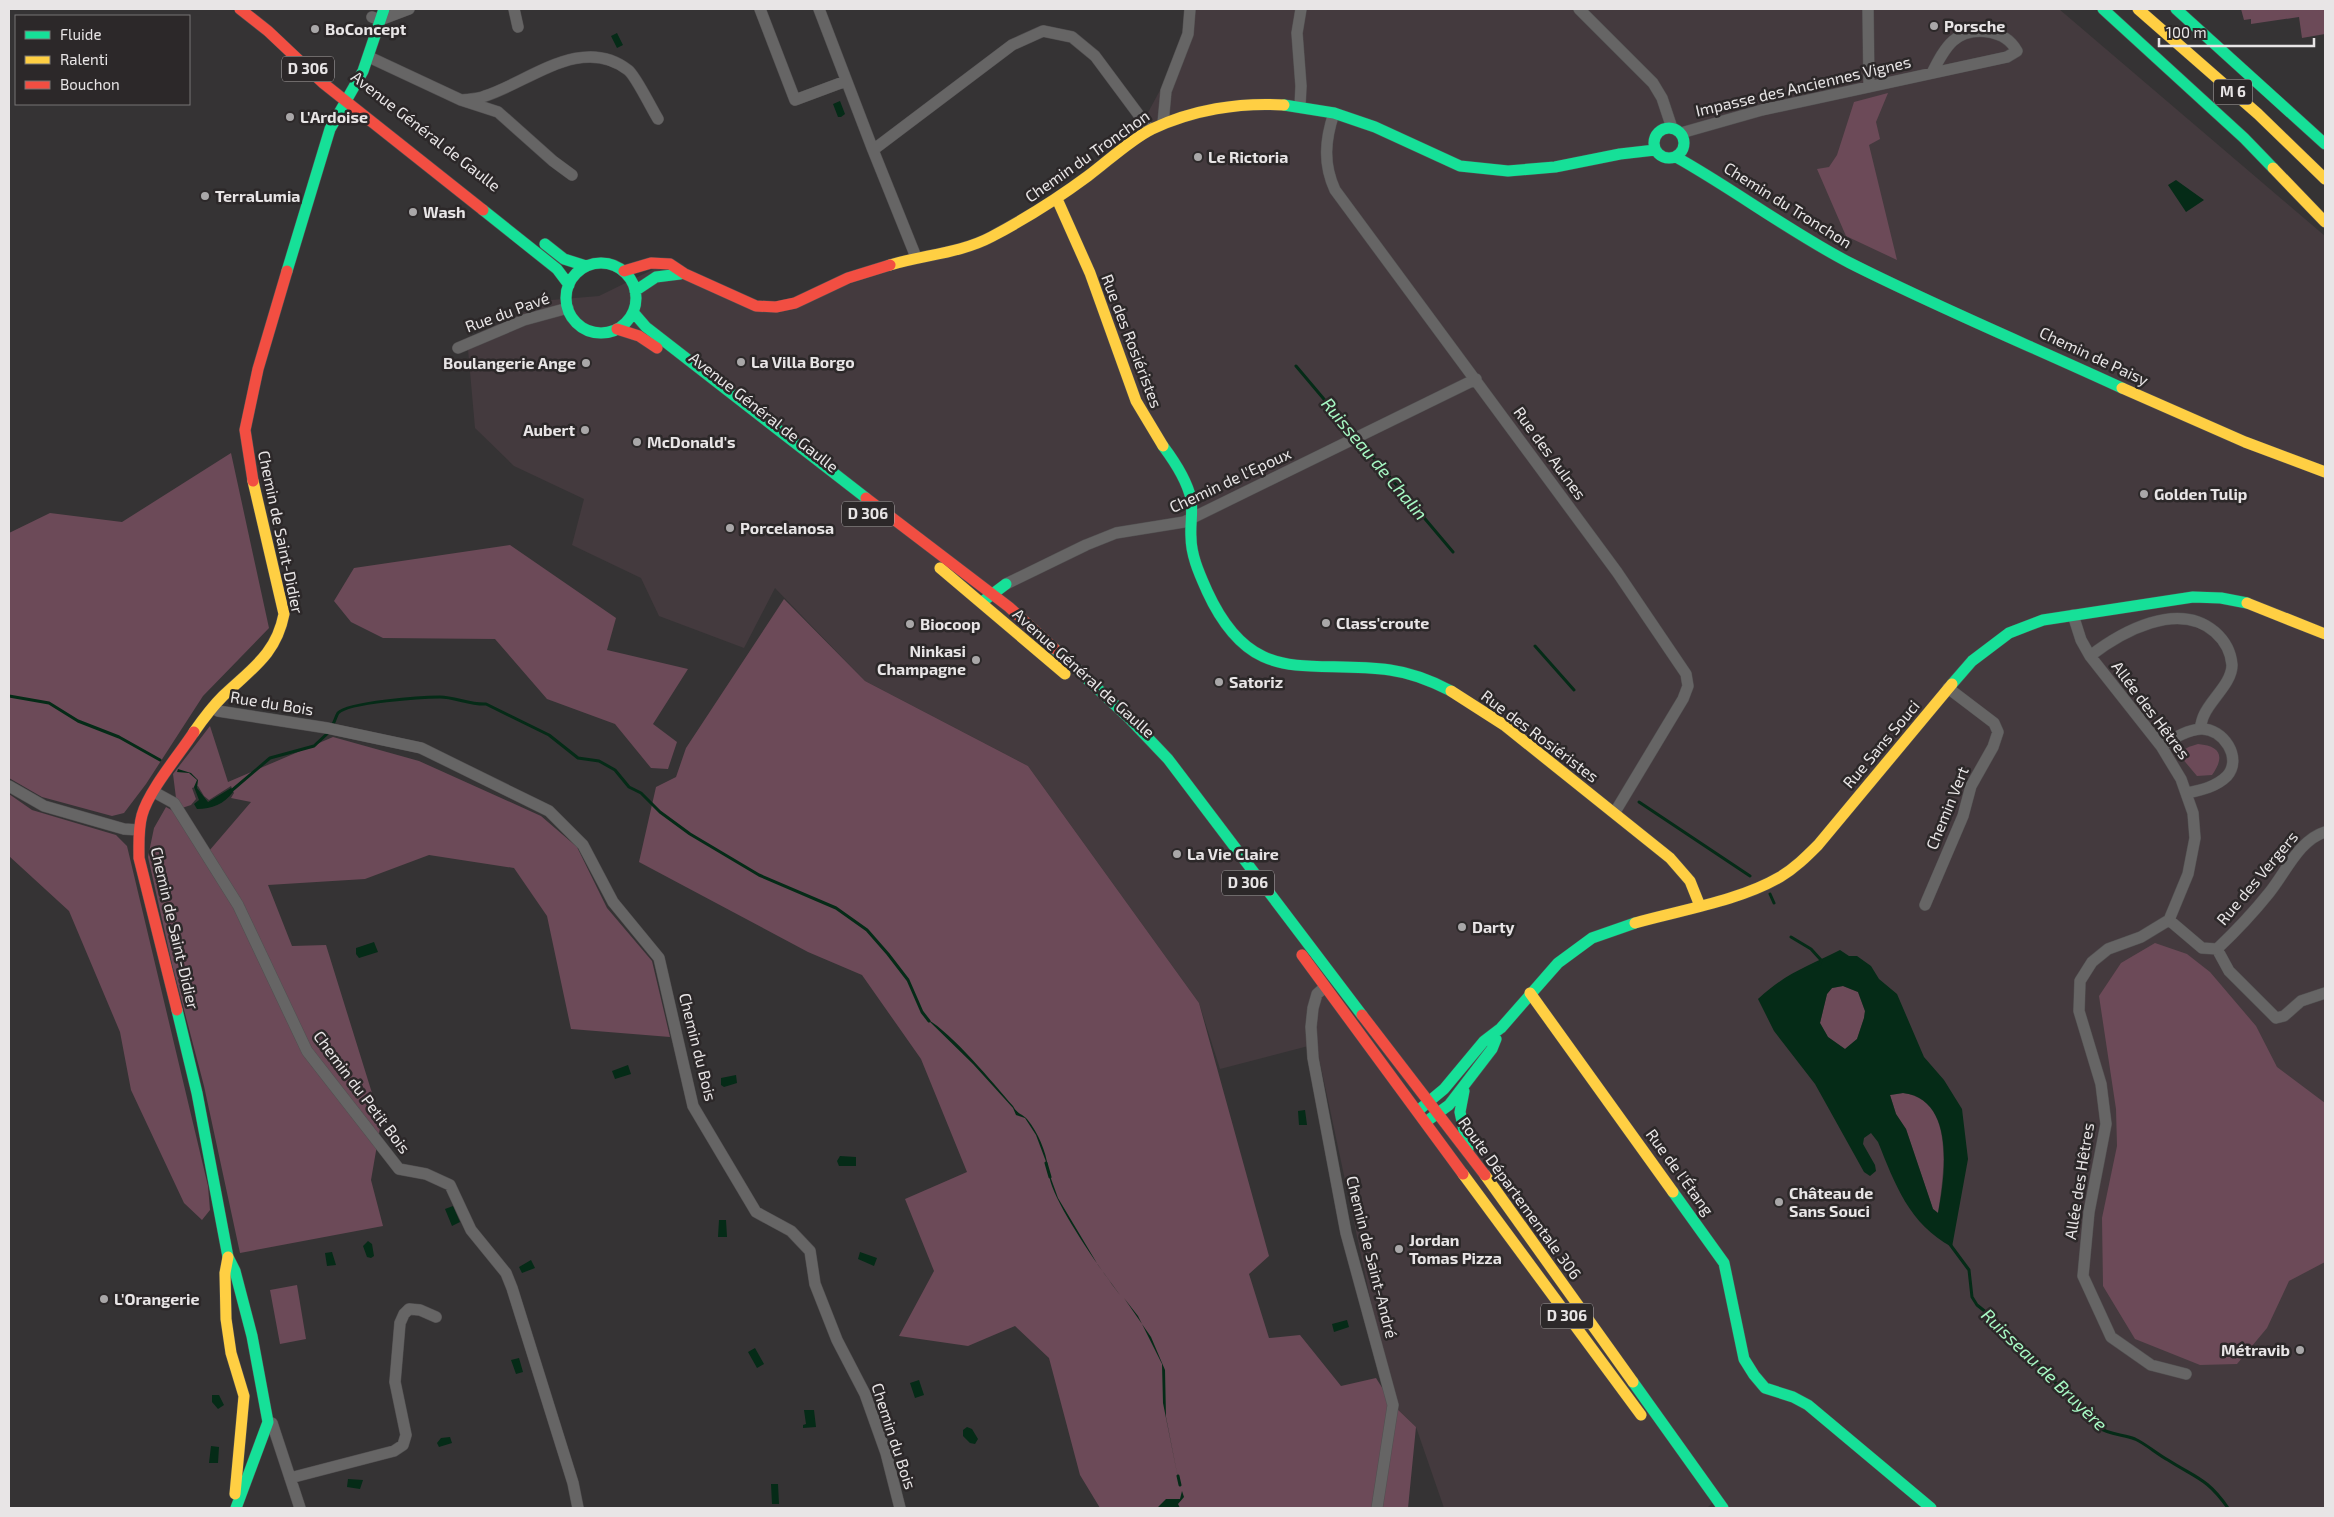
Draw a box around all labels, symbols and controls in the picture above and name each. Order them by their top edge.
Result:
legend [15,15,190,105]
scale bar [2159,15,2314,47]
place label: Porsche [1944,16,2005,35]
place label: BoConcept [325,19,407,38]
marker: Porsche [1928,20,1940,32]
marker: BoConcept [309,23,321,35]
text: 100 m [2166,23,2207,41]
text: Fluide [60,25,101,43]
text: Ralenti [60,50,108,68]
street label: Impasse des Anciennes Vignes [1693,51,1912,120]
road number: D 306 [282,56,334,82]
street label: Avenue Général de Gaulle [348,66,505,195]
text: Bouchon [60,75,120,93]
road number: M 6 [2214,80,2252,104]
street label: Chemin du Tronchon [1021,106,1152,206]
place label: L'Ardoise [300,107,368,126]
marker: L'Ardoise [284,111,296,123]
place label: Le Rictoria [1208,147,1288,166]
marker: Le Rictoria [1192,151,1204,163]
street label: Chemin du Tronchon [1721,158,1856,252]
place label: TerraLumia [215,186,301,205]
marker: TerraLumia [199,190,211,202]
place label: Wash [423,202,466,221]
marker: Wash [407,206,419,218]
street label: Rue des Rosiéristes [1098,271,1167,410]
street label: Rue du Pavé [462,288,552,336]
street label: Chemin de Paisy [2037,322,2152,389]
street label: Avenue Général de Gaulle [686,347,843,476]
place label: La Villa Borgo [751,352,855,371]
place label: Boulangerie Ange [443,353,576,372]
marker: La Villa Borgo [735,356,747,368]
marker: Boulangerie Ange [580,357,592,369]
water label: Ruisseau de Chalin [1317,393,1432,524]
street label: Rue des Aulnes [1510,403,1590,503]
place label: Aubert [523,420,575,439]
marker: Aubert [579,424,591,436]
place label: McDonald's [647,432,736,451]
marker: McDonald's [631,436,643,448]
street label: Chemin de l'Epoux [1166,443,1294,516]
street label: Chemin de Saint-Didier [255,449,308,616]
place label: Golden Tulip [2154,484,2247,503]
marker: Golden Tulip [2138,488,2150,500]
road number: D 306 [842,502,894,526]
place label: Porcelanosa [740,518,834,537]
marker: Porcelanosa [724,522,736,534]
street label: Avenue Général de Gaulle [1010,604,1159,741]
place label: Class'croute [1336,613,1429,632]
place label: Biocoop [920,614,981,633]
marker: Class'croute [1320,617,1332,629]
marker: Biocoop [904,618,916,630]
place label: Ninkasi Champagne [877,641,966,678]
marker: Ninkasi Champagne [970,654,982,666]
street label: Allée des Hêtres [2108,657,2194,763]
place label: Satoriz [1229,672,1283,691]
marker: Satoriz [1213,676,1225,688]
street label: Rue des Rosiéristes [1478,685,1603,786]
street label: Rue du Bois [229,687,315,718]
street label: Rue Sans Souci [1838,696,1923,791]
street label: Chemin Vert [1921,764,1972,852]
street label: Rue des Vergers [2212,827,2301,928]
place label: La Vie Claire [1187,844,1279,863]
street label: Chemin de Saint-Didier [148,845,204,1012]
marker: La Vie Claire [1171,848,1183,860]
road number: D 306 [1222,870,1274,896]
place label: Darty [1472,917,1515,937]
marker: Darty [1456,921,1468,933]
street label: Chemin du Bois [676,991,721,1103]
street label: Chemin du Petit Bois [310,1027,415,1157]
street label: Route Départementale 306 [1455,1113,1586,1283]
street label: Allée des Hêtres [2060,1121,2097,1241]
street label: Rue de l'Étang [1643,1125,1718,1219]
street label: Chemin de Saint-André [1343,1174,1402,1340]
place label: Château de Sans Souci [1789,1183,1873,1220]
marker: Château de Sans Souci [1773,1196,1785,1208]
place label: Jordan Tomas Pizza [1409,1230,1502,1267]
marker: Jordan Tomas Pizza [1393,1243,1405,1255]
place label: L'Orangerie [114,1289,200,1308]
marker: L'Orangerie [98,1293,110,1305]
water label: Ruisseau de Bruyère [1977,1303,2113,1435]
road number: D 306 [1541,1304,1593,1328]
place label: Métravib [2221,1340,2290,1359]
marker: Métravib [2294,1344,2306,1356]
street label: Chemin du Bois [868,1380,921,1491]

